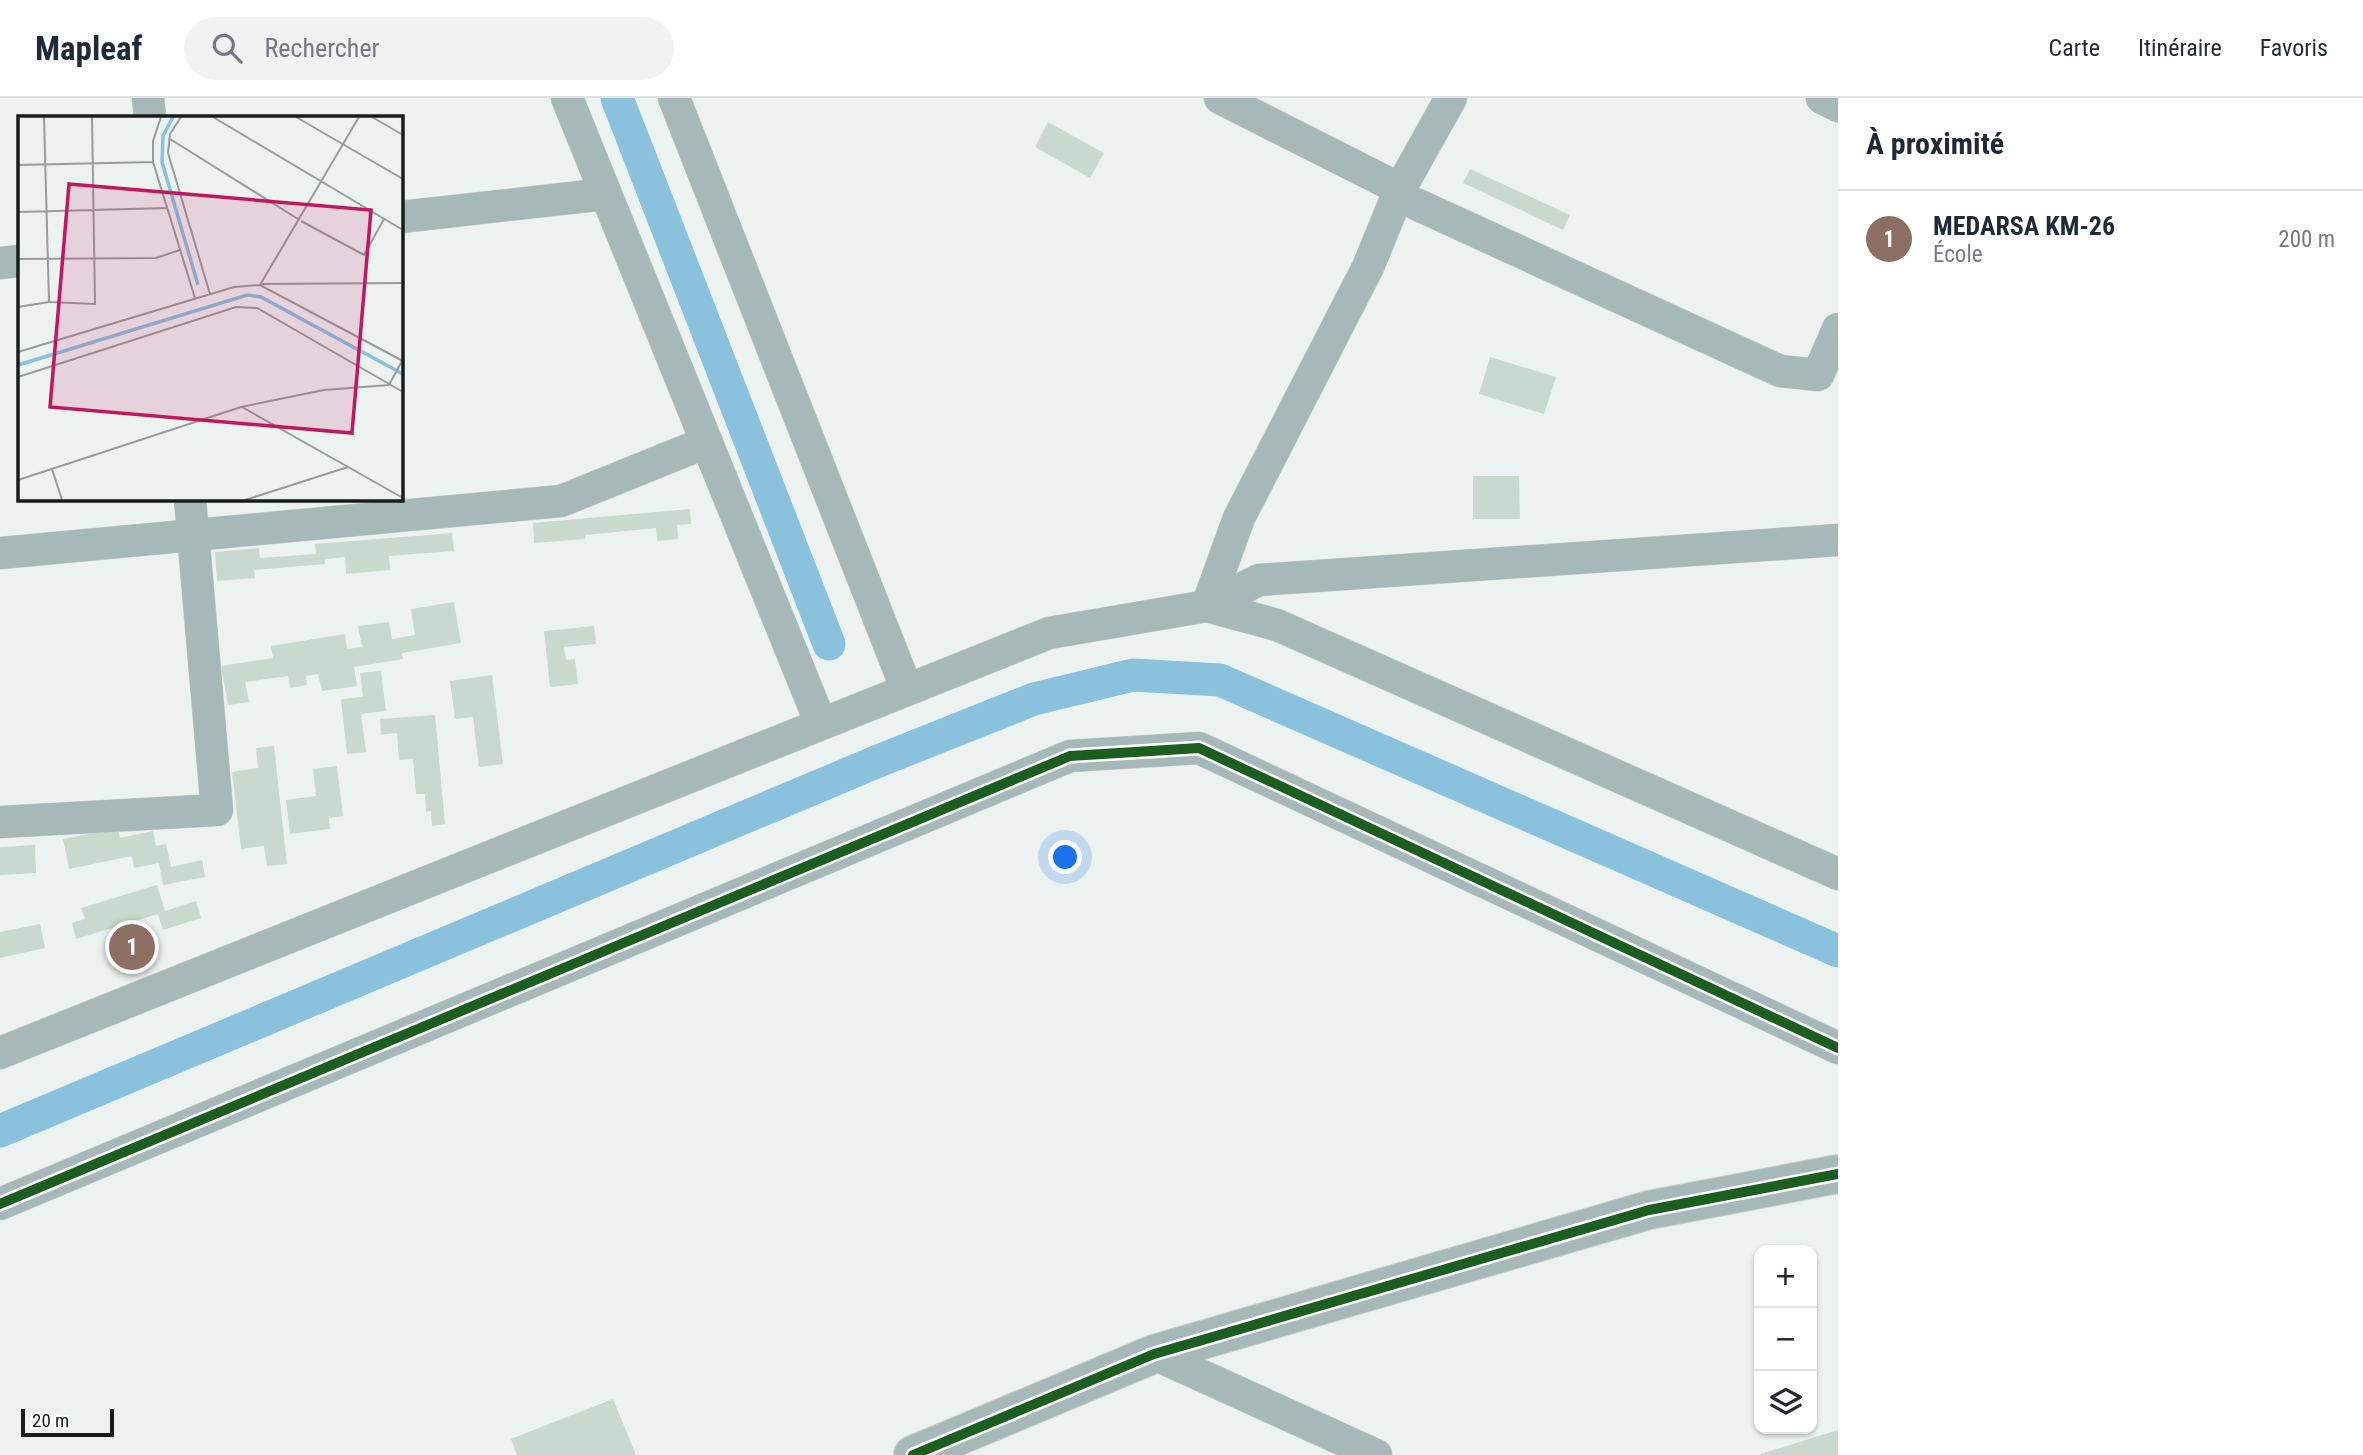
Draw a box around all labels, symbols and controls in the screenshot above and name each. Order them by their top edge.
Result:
search box [184,17,674,80]
text: Mapleaf [35,29,142,68]
icon: search [208,29,246,67]
text: Rechercher [264,33,380,63]
text: Carte [2049,34,2100,62]
text: Itinéraire [2138,34,2222,62]
text: Favoris [2260,34,2328,62]
inset map [18,116,402,500]
text: À proximité [1866,126,2004,161]
text: MEDARSA KM-26 [1933,211,2115,241]
text: 1 [1883,226,1895,253]
text: 200 m [2278,226,2335,253]
text: École [1933,241,1982,268]
your location [1048,840,1082,874]
pin: 1 [109,921,155,973]
map controls [1754,1245,1817,1434]
button: + [1754,1245,1817,1308]
button: − [1754,1308,1817,1371]
button: layers [1754,1371,1817,1434]
scale bar [21,1406,114,1438]
text: 20 m [32,1409,69,1432]

